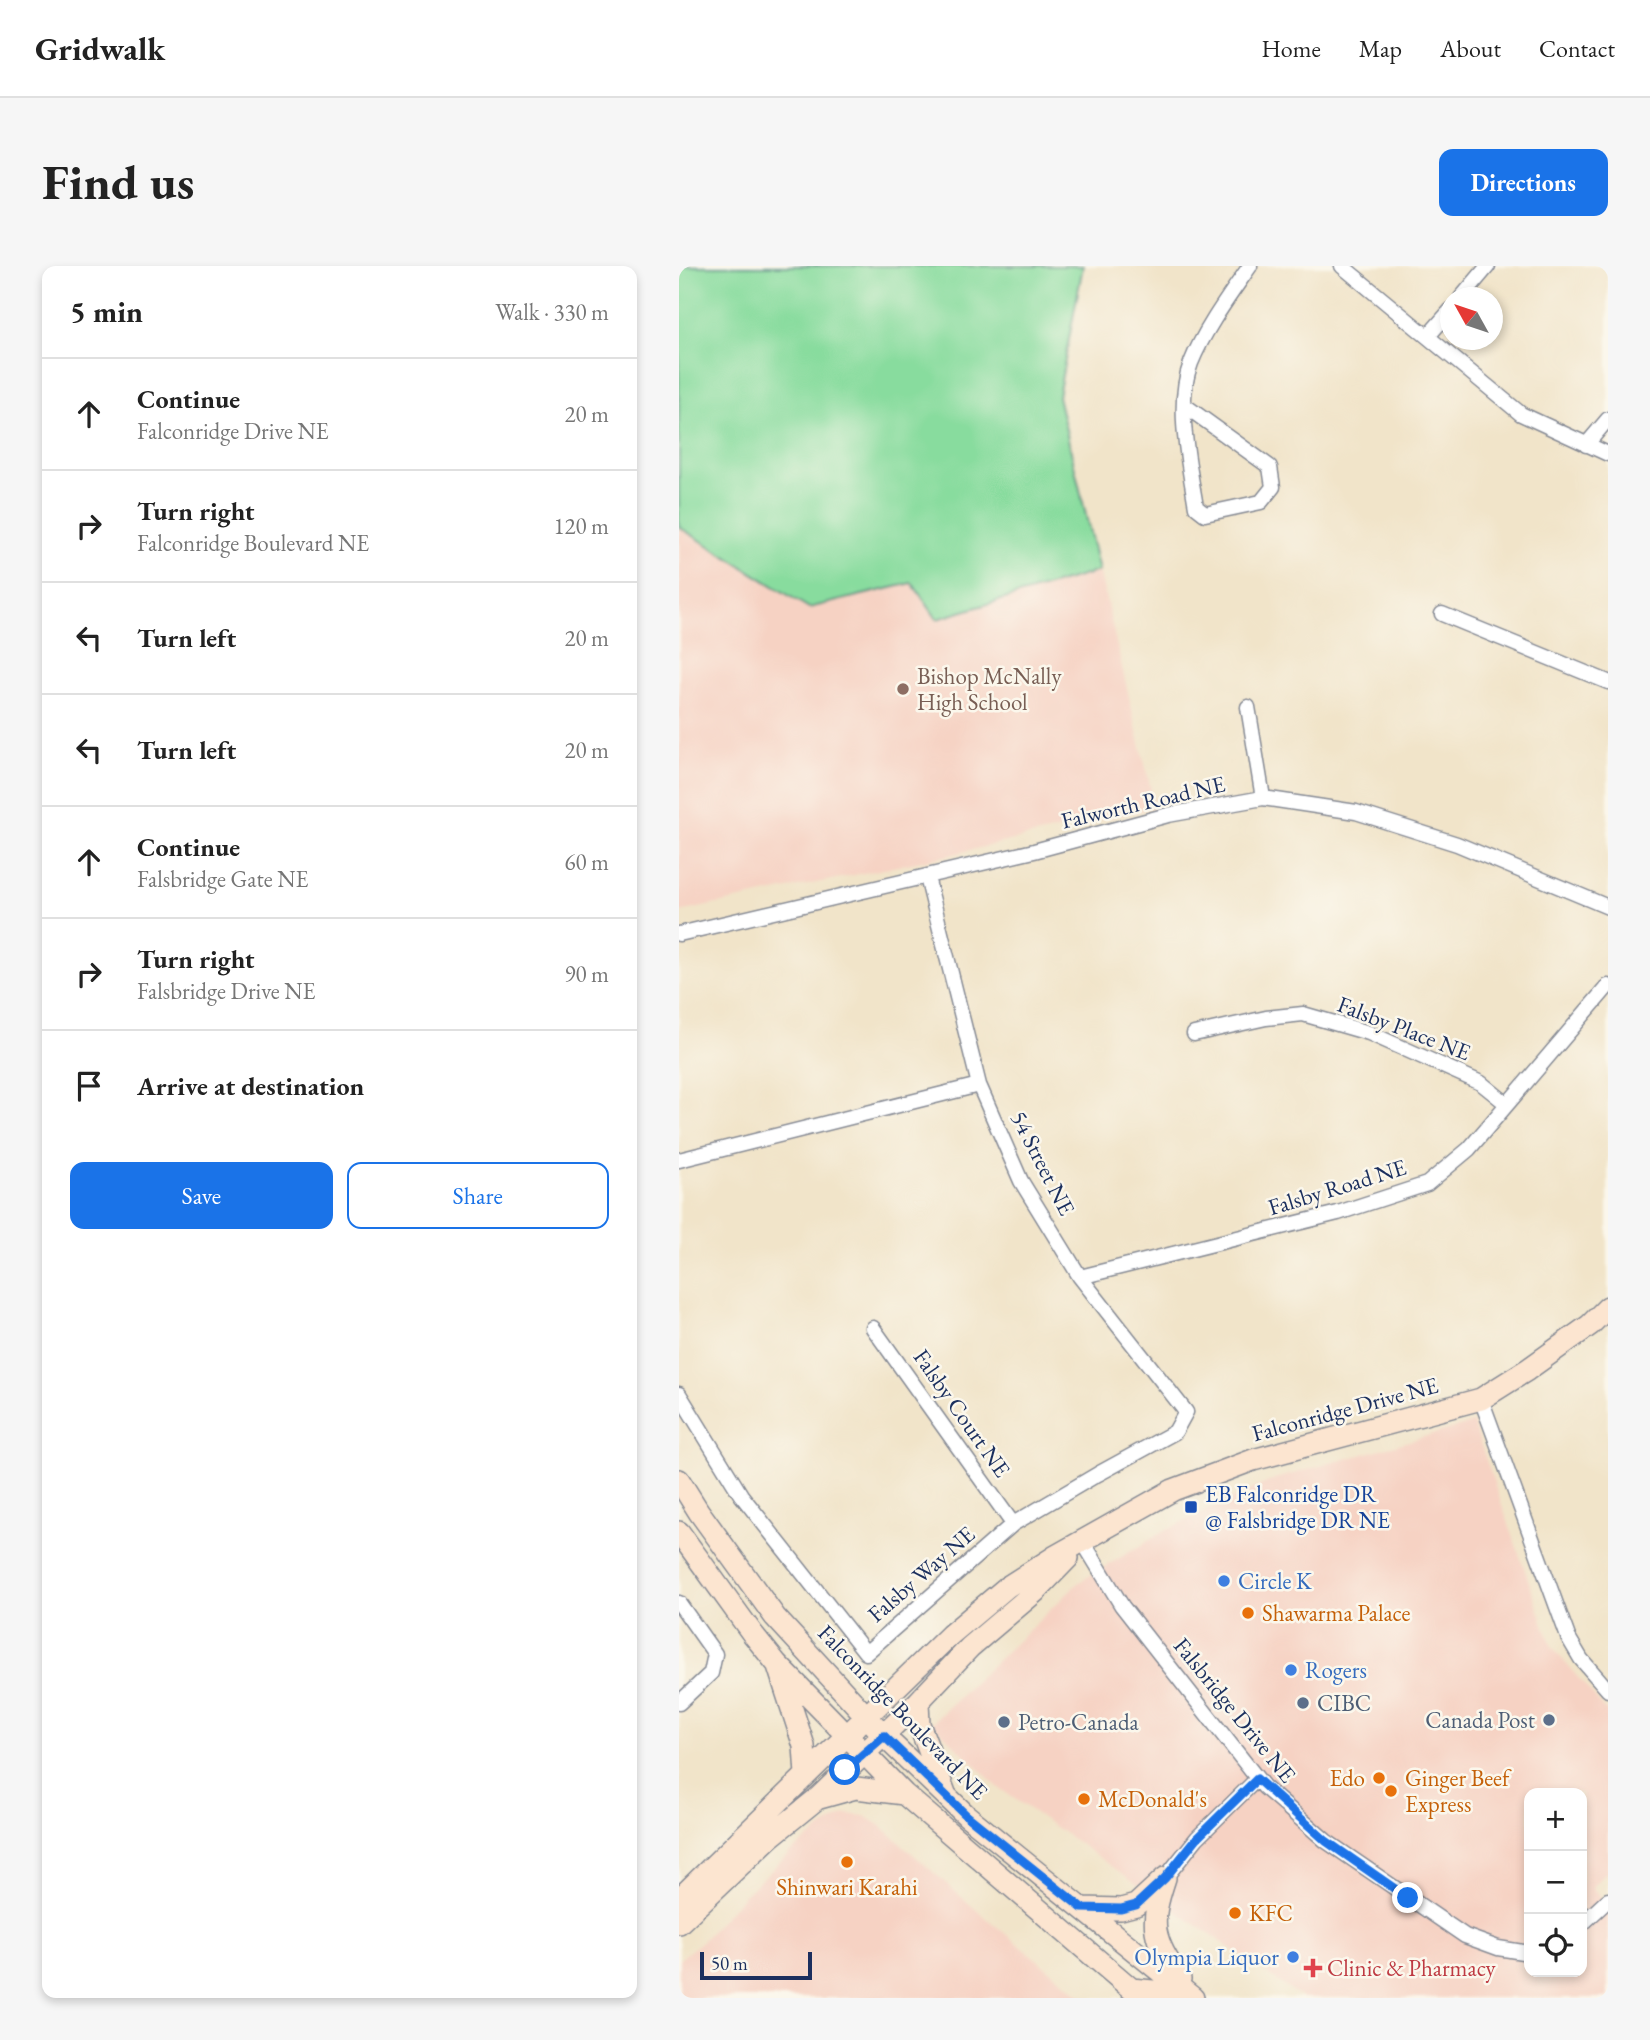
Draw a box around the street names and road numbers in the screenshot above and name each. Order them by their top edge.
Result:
street label: Falworth Road NE [1058,769,1228,835]
street label: Falsby Place NE [1333,989,1475,1067]
street label: 54 Street NE [1004,1106,1082,1220]
street label: Falsby Road NE [1264,1152,1410,1222]
street label: Falsby Court NE [907,1343,1017,1483]
street label: Falconridge Drive NE [1249,1370,1441,1448]
street label: Falsby Way NE [861,1519,981,1629]
street label: Falconridge Boulevard NE [812,1618,994,1806]
street label: Falsbridge Drive NE [1167,1631,1303,1789]

